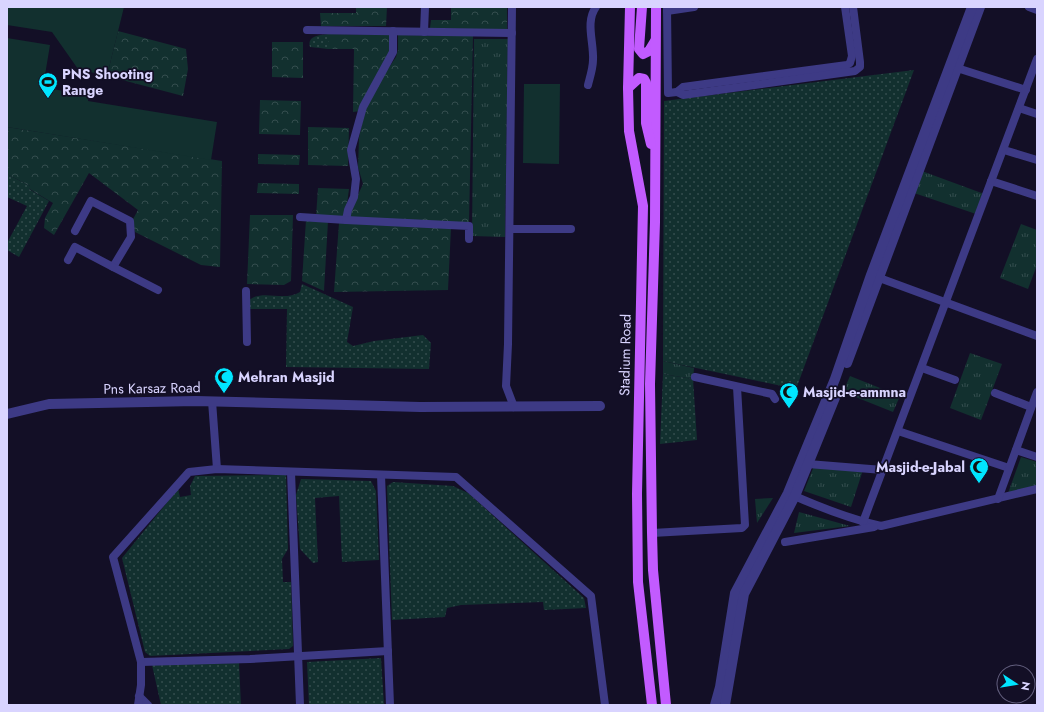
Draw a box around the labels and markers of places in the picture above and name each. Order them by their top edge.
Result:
place label: PNS Shooting Range [62,64,153,100]
sports icon: PNS Shooting Range [37,71,59,99]
mosque icon: Mehran Masjid [213,366,235,394]
place label: Mehran Masjid [238,367,335,387]
mosque icon: Masjid-e-ammna [778,381,800,409]
place label: Masjid-e-ammna [803,382,906,402]
mosque icon: Masjid-e-Jabal [968,456,990,484]
place label: Masjid-e-Jabal [876,457,965,477]

